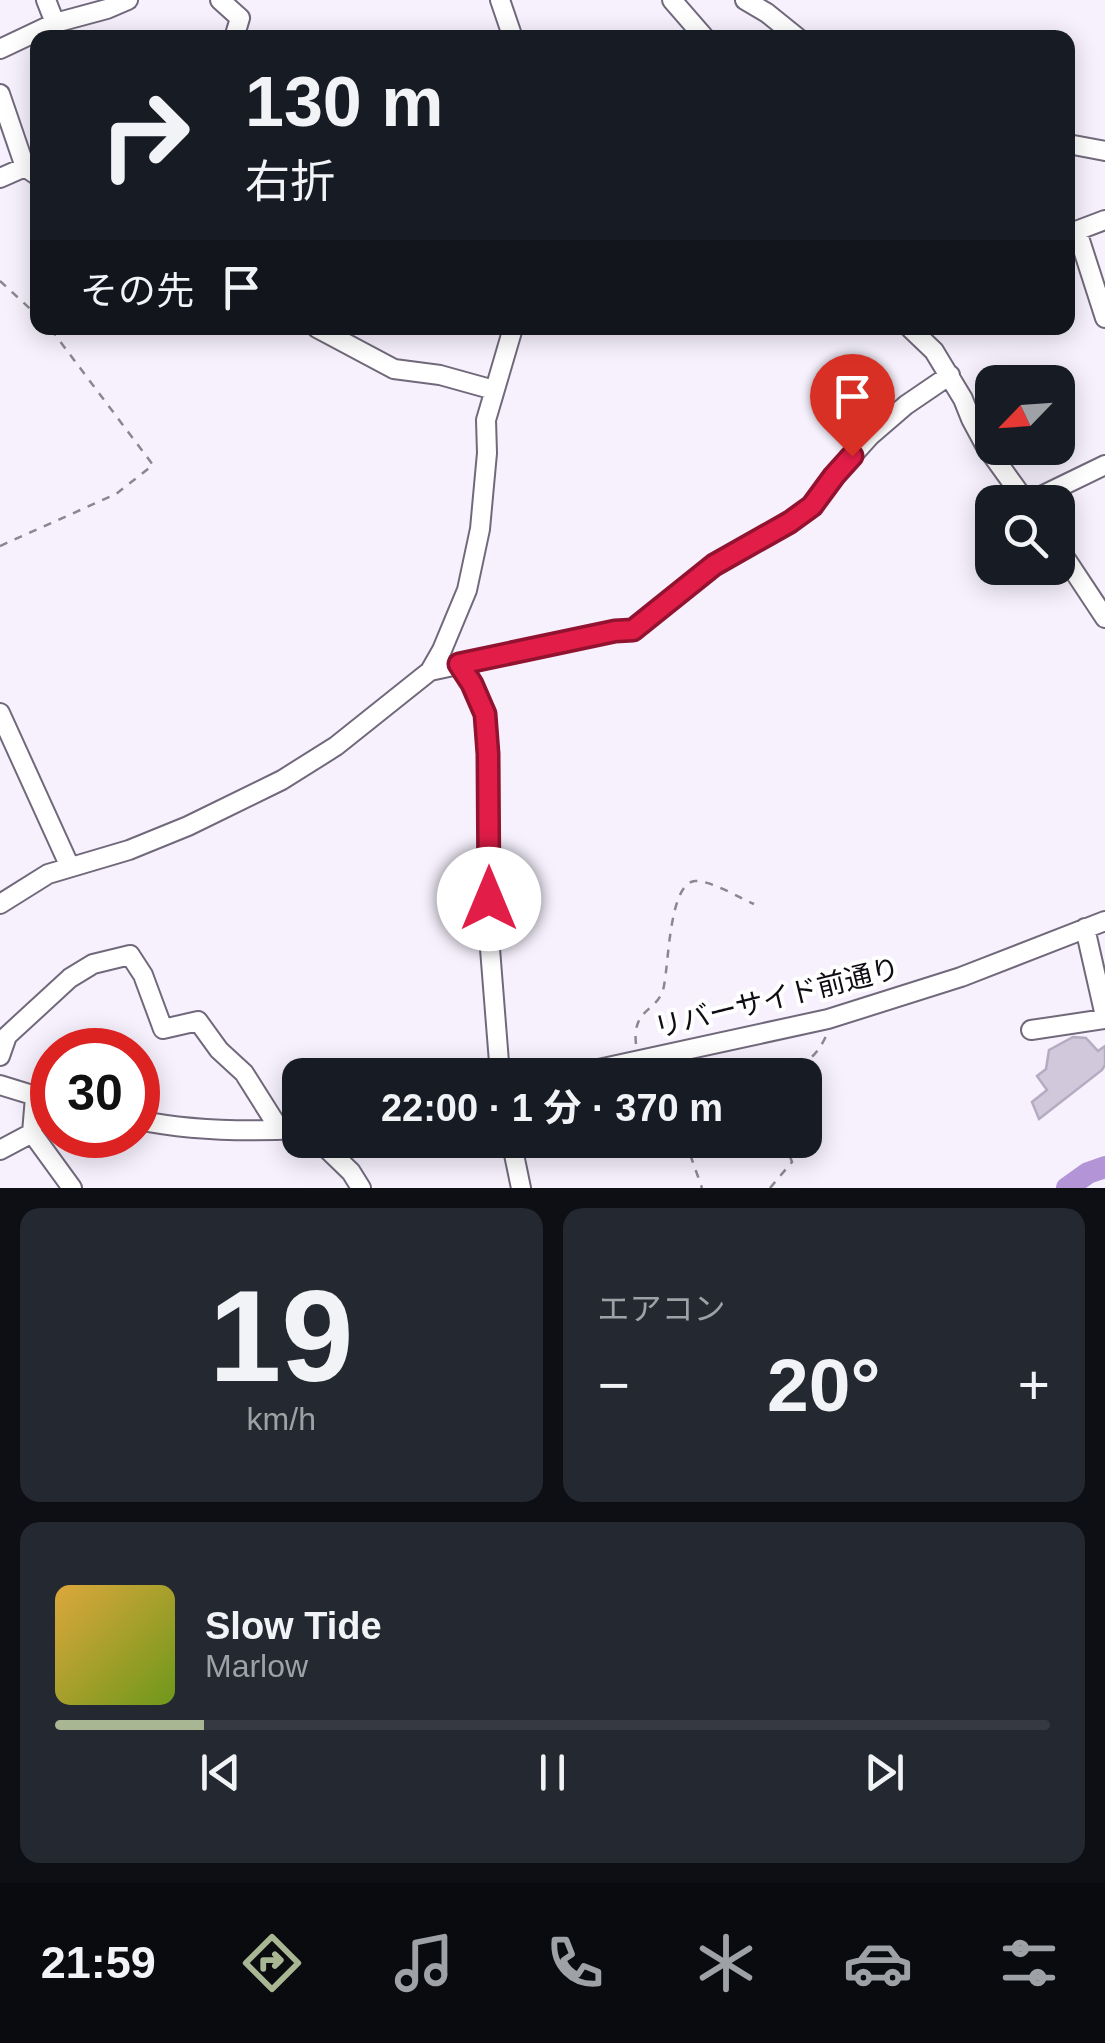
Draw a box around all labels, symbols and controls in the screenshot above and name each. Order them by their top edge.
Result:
text: 130 m [245,63,443,141]
icon: right [80,70,210,200]
text: 右折 [245,156,335,207]
icon: arrive [214,260,269,315]
text: その先 [80,270,194,312]
pin [810,354,895,457]
north arrow [975,365,1075,465]
map controls [975,365,1075,585]
icon: arrive [825,369,880,424]
button: search [975,485,1075,585]
position arrow [437,847,541,951]
street label: リバーサイド前通り [651,953,903,1043]
speed limit sign: 30 [30,1028,160,1158]
text: 22:00 · 1 分 · 370 m [381,1087,723,1129]
text: 19 [209,1263,354,1409]
text: エアコン [598,1291,726,1327]
text: 20° [767,1343,880,1427]
text: − [598,1354,630,1416]
text: + [1018,1354,1050,1416]
text: km/h [247,1401,316,1437]
text: Slow Tide [205,1605,382,1647]
text: Marlow [205,1648,308,1684]
icon: previous [193,1745,248,1800]
icon: pause [525,1745,580,1800]
icon: next [857,1745,912,1800]
icon: directions [237,1928,307,1998]
icon: music [389,1928,459,1998]
icon: phone [540,1928,610,1998]
icon: climate [691,1928,761,1998]
icon: car [843,1928,913,1998]
icon: filters [994,1928,1064,1998]
text: 21:59 [41,1937,156,1988]

